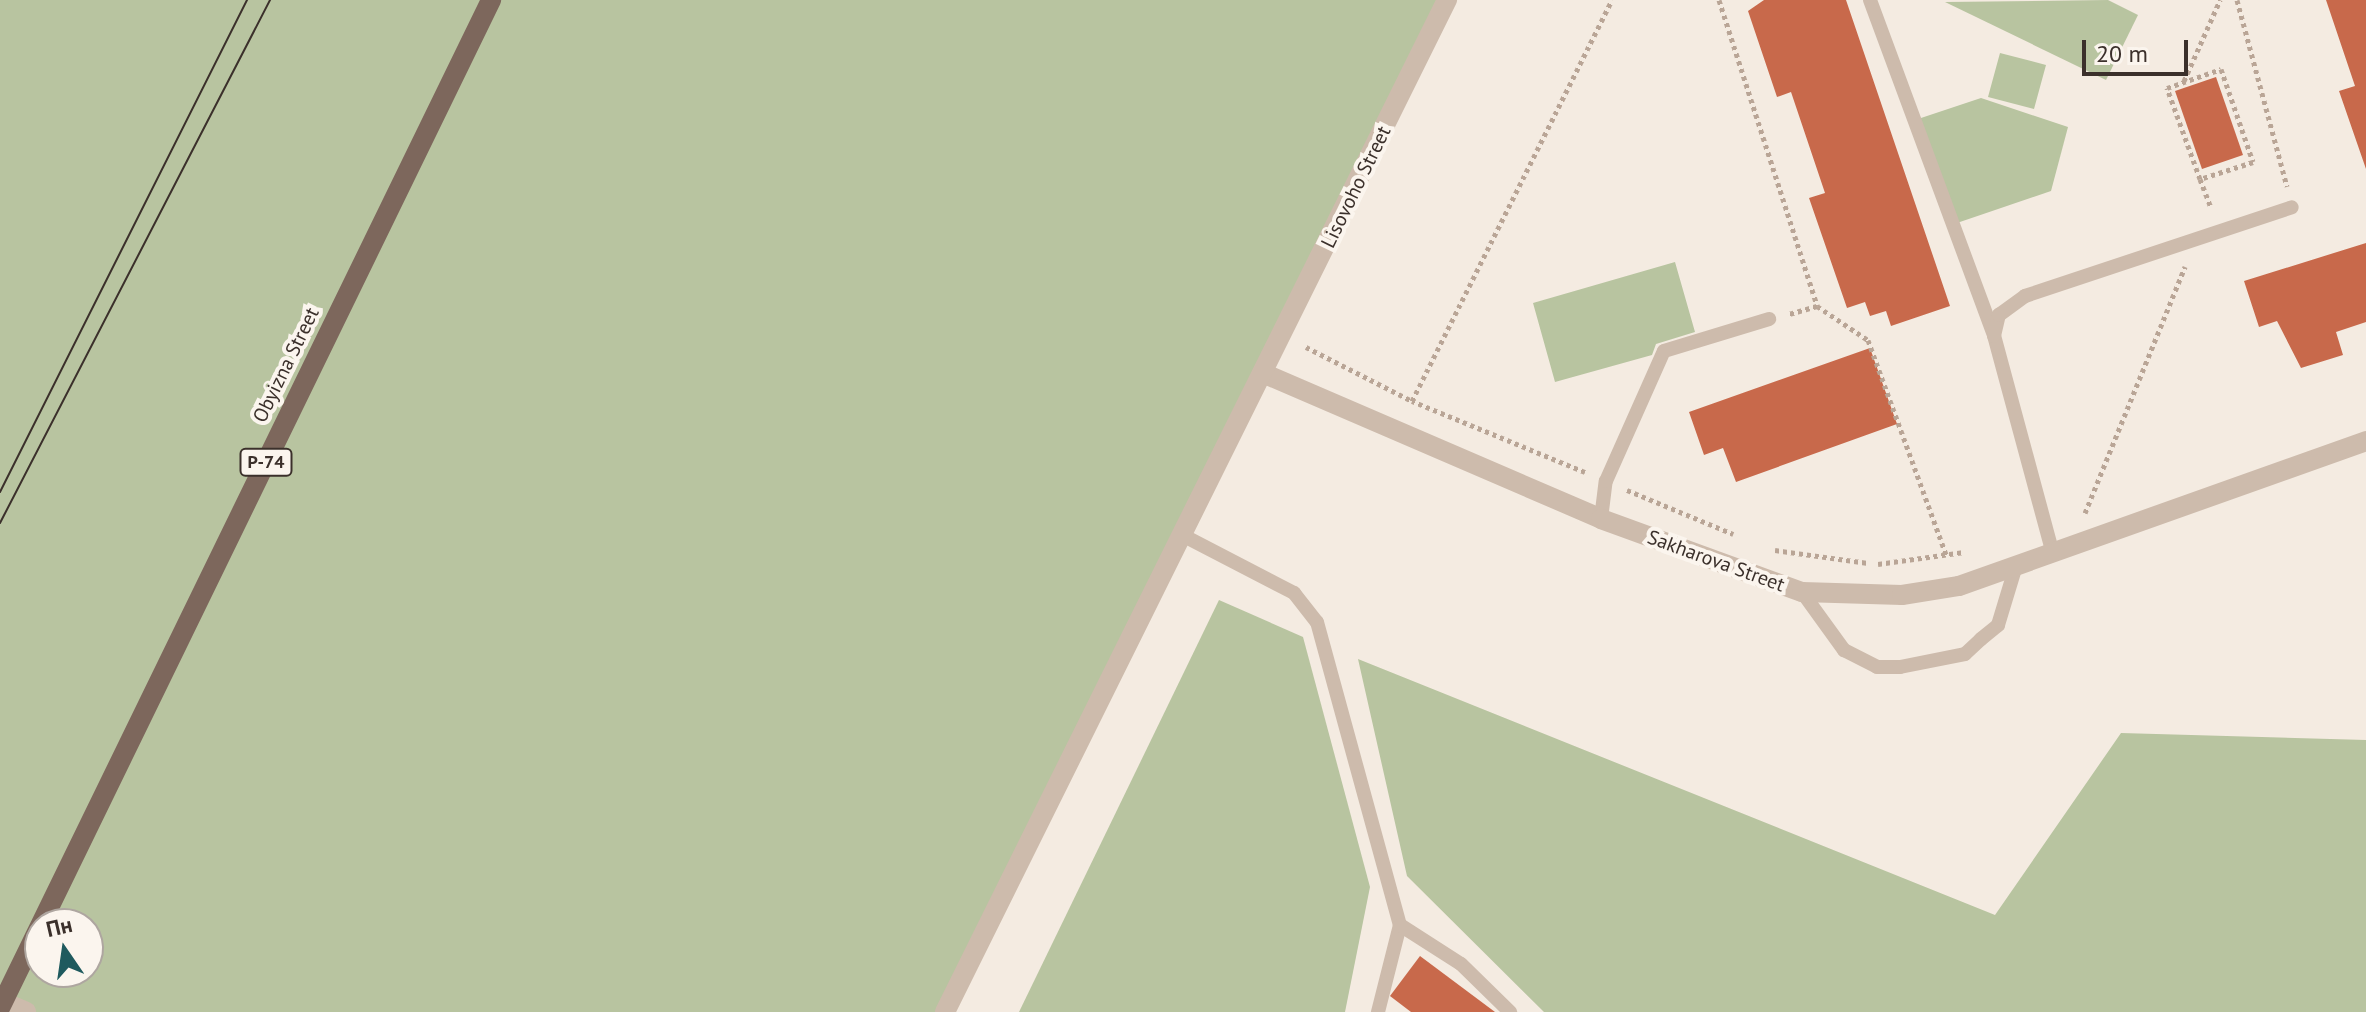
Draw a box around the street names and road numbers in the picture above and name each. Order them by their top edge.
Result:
street label: Lisovoho Street [1316,122,1396,252]
street label: Obyizna Street [248,304,324,426]
road number: Р-74 [238,448,294,476]
street label: Sakharova Street [1644,525,1788,597]

